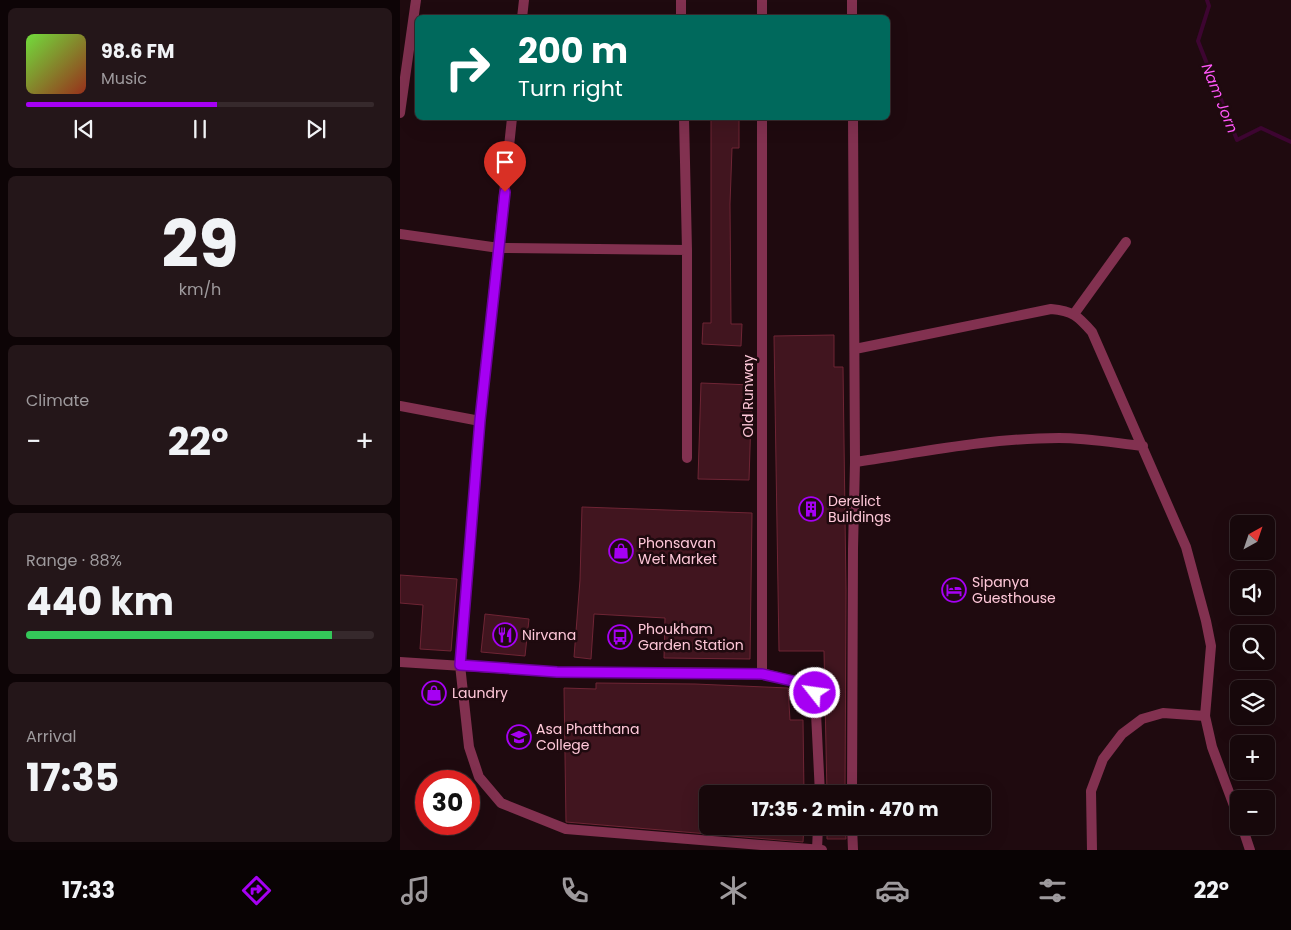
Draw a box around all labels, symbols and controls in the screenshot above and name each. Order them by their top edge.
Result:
text: 200 m [518,26,628,75]
icon: right [435,35,500,100]
text: 98.6 FM [101,38,174,65]
water label: Nam Jorn [1197,60,1243,136]
text: Music [101,67,147,90]
text: Turn right [518,73,623,104]
icon: previous [70,115,98,143]
icon: pause [186,115,214,143]
icon: next [302,115,330,143]
pin [484,141,526,192]
icon: arrive [491,148,519,176]
text: 29 [161,199,239,290]
text: km/h [179,278,221,301]
street label: Old Runway [738,354,758,437]
text: Climate [26,389,89,412]
text: 22° [168,415,229,468]
text: − [26,422,41,461]
text: + [355,422,374,461]
place label: Derelict Buildings [828,491,891,527]
building icon: Derelict Buildings [798,496,824,522]
north arrow [1230,515,1275,560]
map controls [1230,515,1275,835]
place label: Phonsavan Wet Market [638,533,717,569]
shop icon: Phonsavan Wet Market [608,538,634,564]
text: Range · 88% [26,549,122,572]
button: sound [1230,570,1275,615]
place label: Sipanya Guesthouse [972,572,1056,608]
text: 440 km [26,575,174,628]
hotel icon: Sipanya Guesthouse [941,577,967,603]
place label: Phoukham Garden Station [638,619,744,655]
restaurant icon: Nirvana [492,622,518,648]
bus stop icon: Phoukham Garden Station [607,624,633,650]
place label: Nirvana [522,625,576,645]
button: search [1230,625,1275,670]
position arrow [788,666,840,718]
shop icon: Laundry [421,680,447,706]
button: layers [1230,680,1275,725]
place label: Laundry [452,683,508,703]
place label: Asa Phatthana College [536,719,640,755]
school or university icon: Asa Phatthana College [506,724,532,750]
text: Arrival [26,725,76,748]
button: + [1230,735,1275,780]
text: 17:35 [26,751,119,804]
speed limit sign: 30 [415,770,480,835]
button: − [1230,790,1275,835]
text: 17:35 · 2 min · 470 m [752,796,939,823]
icon: directions [239,873,274,908]
icon: music [398,873,433,908]
icon: phone [557,873,592,908]
icon: climate [716,873,751,908]
icon: car [875,873,910,908]
icon: filters [1035,873,1070,908]
text: 17:33 [62,875,115,906]
text: 22° [1194,875,1229,906]

